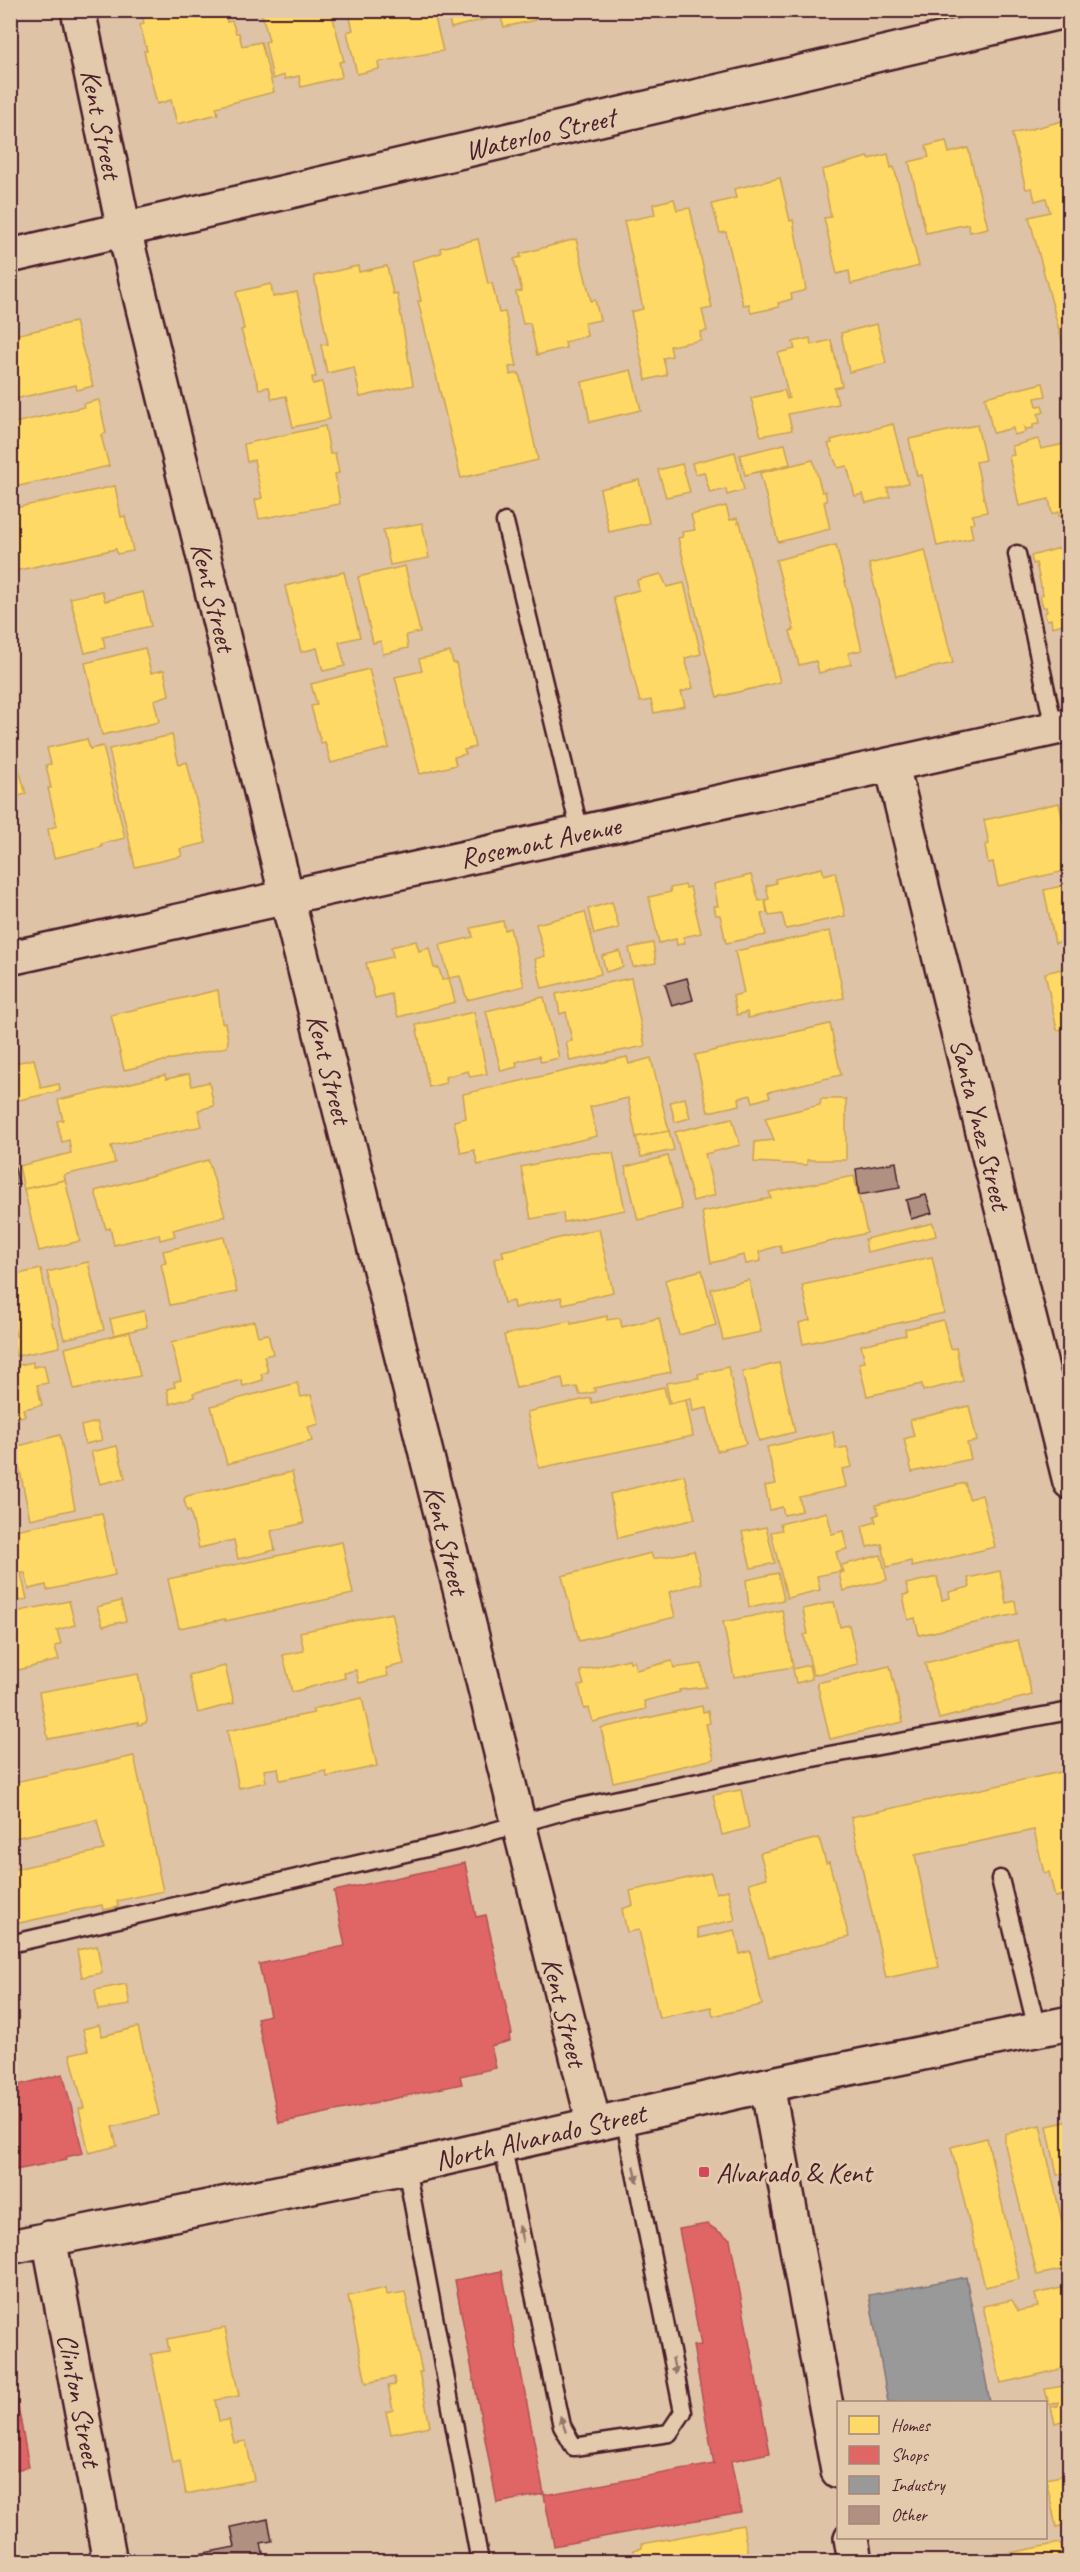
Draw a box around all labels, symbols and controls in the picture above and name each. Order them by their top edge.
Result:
street label: Kent Street [73,66,131,185]
street label: Waterloo Street [462,98,622,168]
street label: Kent Street [183,539,245,658]
street label: Rosemont Avenue [457,807,626,876]
street label: Kent Street [299,1011,361,1130]
street label: Santa Ynez Street [942,1035,1019,1216]
street label: Kent Street [416,1482,478,1601]
street label: Kent Street [534,1954,596,2073]
street label: North Alvarado Street [431,2095,652,2178]
place label: Alvarado & Kent [716,2155,874,2190]
one-way arrow [632,2165,641,2184]
marker: Alvarado & Kent [697,2165,711,2179]
one-way arrow [516,2224,525,2243]
street label: Clinton Street [49,2331,110,2472]
one-way arrow [670,2356,679,2375]
legend [837,2401,1047,2539]
text: Homes [891,2414,931,2436]
one-way arrow [558,2415,568,2433]
text: Shops [891,2444,930,2466]
text: Industry [891,2474,946,2496]
text: Other [891,2504,928,2526]

